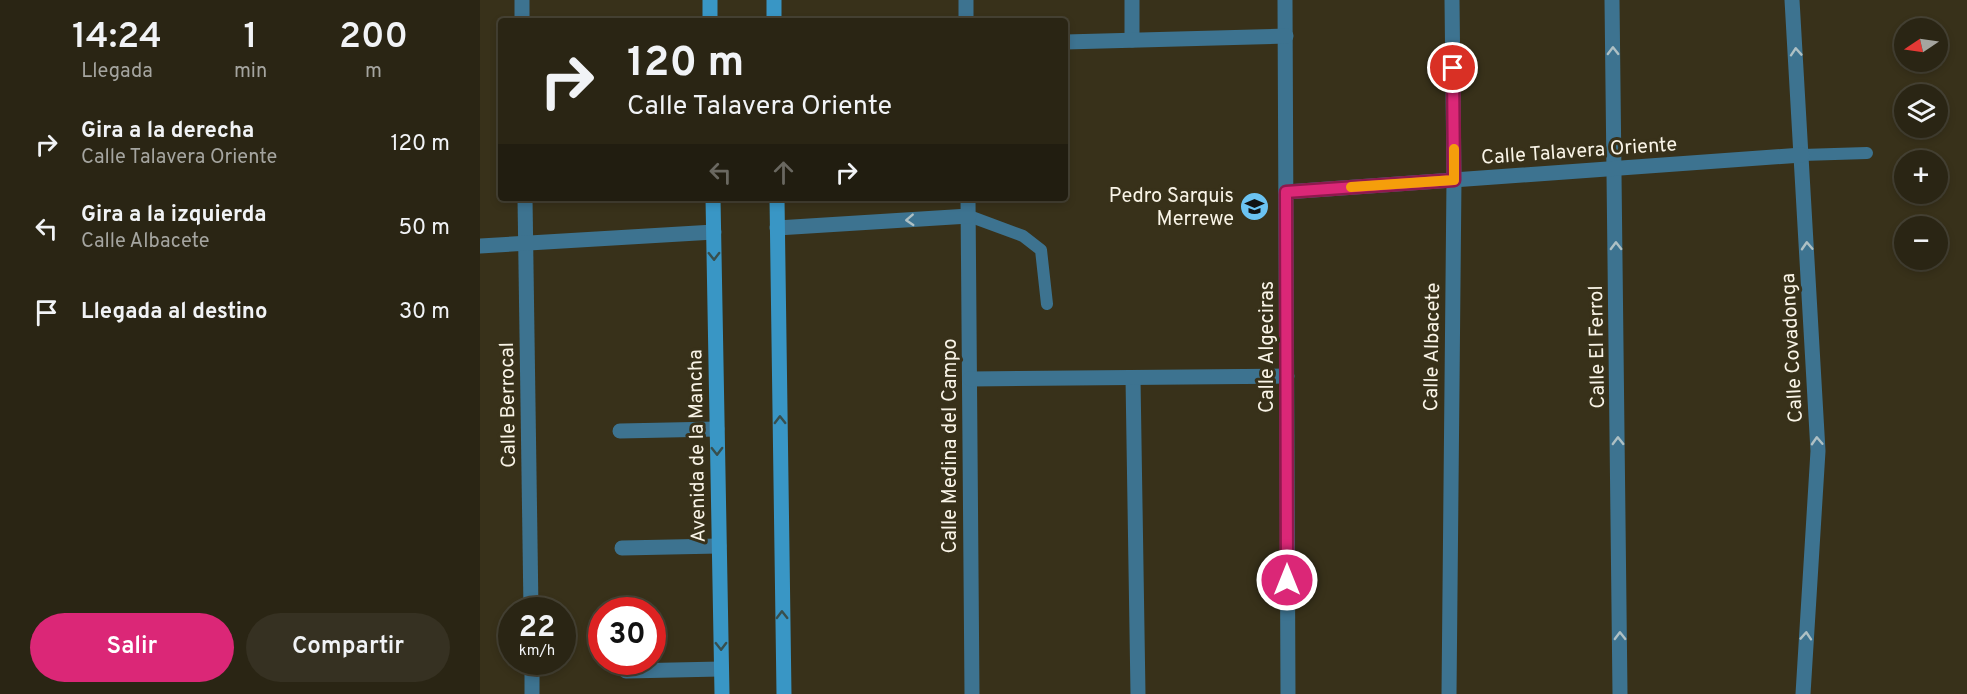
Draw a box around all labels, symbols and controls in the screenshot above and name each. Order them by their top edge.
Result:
text: 14:24 [72,15,162,61]
text: 1 [243,15,258,61]
text: 200 [339,15,408,61]
north arrow [1894,18,1948,72]
map controls [1894,18,1948,270]
text: 120 m [627,38,744,91]
icon: right [528,42,606,120]
pin [1427,42,1478,93]
one-way arrow [1607,46,1619,55]
one-way arrow [1789,47,1802,56]
icon: arrive [1436,51,1469,84]
text: Llegada [81,59,153,85]
text: min [234,59,267,85]
text: m [365,59,382,85]
button: layers [1894,84,1948,138]
text: Calle Talavera Oriente [627,90,892,124]
text: Gira a la derecha [81,118,254,145]
icon: right [30,128,63,161]
text: 120 m [390,131,450,158]
street label: Calle Talavera Oriente [1480,132,1678,172]
text: Calle Talavera Oriente [81,145,277,171]
button: + [1894,150,1948,204]
icon: left [704,156,737,189]
icon: ahead [767,156,800,189]
icon: right [830,156,863,189]
place label: Pedro Sarquis Merrewe [1109,184,1234,233]
school or university icon: Pedro Sarquis Merrewe [1239,190,1271,222]
text: Gira a la izquierda [81,202,267,229]
icon: left [30,212,63,245]
one-way arrow [906,213,915,226]
text: 50 m [398,215,450,242]
button: − [1894,216,1948,270]
text: Calle Albacete [81,229,210,255]
one-way arrow [1610,241,1622,250]
one-way arrow [1800,242,1813,251]
one-way arrow [708,252,720,261]
street label: Calle Covadonga [1776,272,1810,423]
street label: Calle Algeciras [1255,281,1281,413]
street label: Calle Albacete [1419,283,1447,412]
street label: Calle El Ferrol [1584,285,1612,409]
icon: arrive [30,296,63,329]
text: Llegada al destino [81,299,267,326]
text: 30 m [399,299,450,326]
street label: Calle Medina del Campo [938,338,964,554]
street label: Calle Berrocal [495,342,523,468]
street label: Avenida de la Mancha [683,349,713,543]
one-way arrow [774,415,786,424]
one-way arrow [1612,436,1624,445]
one-way arrow [1811,436,1824,445]
one-way arrow [711,447,723,456]
position arrow [1255,548,1319,612]
speed limit sign: 30 [588,597,666,675]
text: 22 [519,610,555,647]
one-way arrow [776,610,789,619]
button: Salir [30,613,234,682]
button: Compartir [246,613,450,682]
one-way arrow [1614,631,1626,640]
one-way arrow [1800,631,1813,640]
text: km/h [519,642,555,661]
one-way arrow [715,642,727,651]

